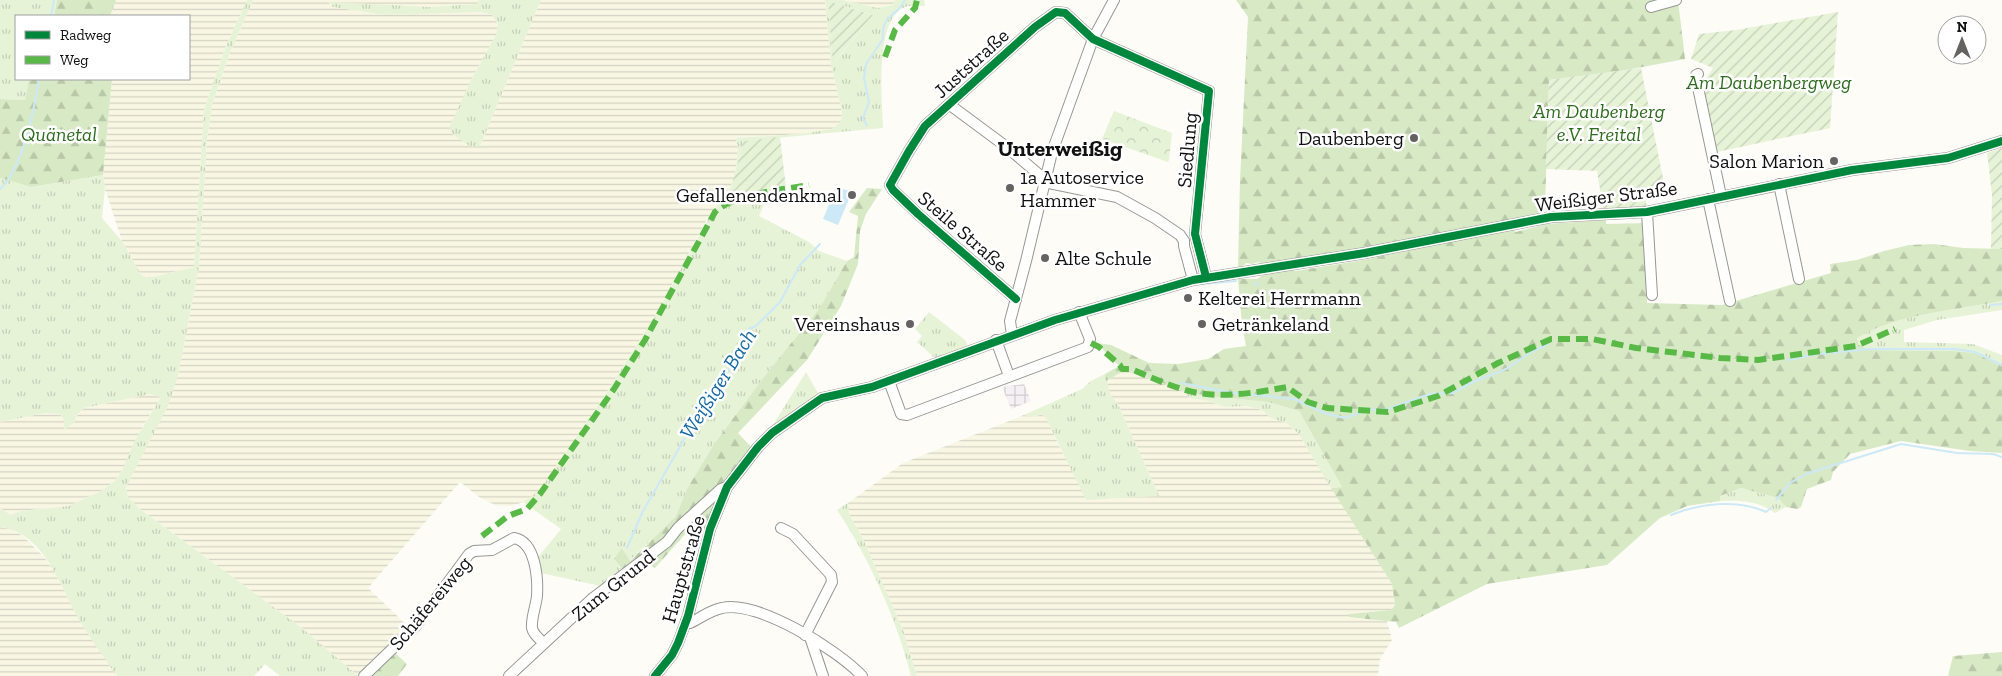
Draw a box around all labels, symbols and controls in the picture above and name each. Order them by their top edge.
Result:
legend [15,15,190,80]
north arrow [1937,15,1987,65]
text: N [1957,19,1968,36]
street label: Juststraße [928,23,1014,103]
text: Radweg [60,26,111,44]
text: Weg [60,51,89,69]
park label: Am Daubenbergweg [1685,70,1852,94]
park label: Am Daubenberg e.V. Freital [1532,99,1666,146]
street label: Siedlung [1172,111,1202,189]
park label: Quänetal [21,122,97,146]
place label: Daubenberg [1298,126,1404,150]
marker: Daubenberg [1408,132,1420,144]
district label: Unterweißig [997,135,1123,162]
place label: Salon Marion [1709,149,1825,173]
marker: Salon Marion [1828,155,1840,167]
place label: 1a Autoservice Hammer [1020,165,1144,212]
street label: Weißiger Straße [1534,175,1678,217]
marker: 1a Autoservice Hammer [1004,182,1016,194]
place label: Gefallenendenkmal [676,183,842,207]
street label: Steile Straße [913,186,1013,276]
marker: Gefallenendenkmal [846,189,858,201]
place label: Alte Schule [1055,246,1152,270]
marker: Alte Schule [1039,252,1051,264]
place label: Kelterei Herrmann [1198,286,1361,310]
marker: Kelterei Herrmann [1182,292,1194,304]
place label: Vereinshaus [794,312,900,336]
place label: Getränkeland [1212,312,1329,336]
marker: Vereinshaus [904,318,916,330]
marker: Getränkeland [1196,318,1208,330]
water label: Weißiger Bach [674,324,761,443]
street label: Hauptstraße [656,512,710,626]
street label: Zum Grund [566,544,660,626]
street label: Schäfereiweg [384,551,476,655]

